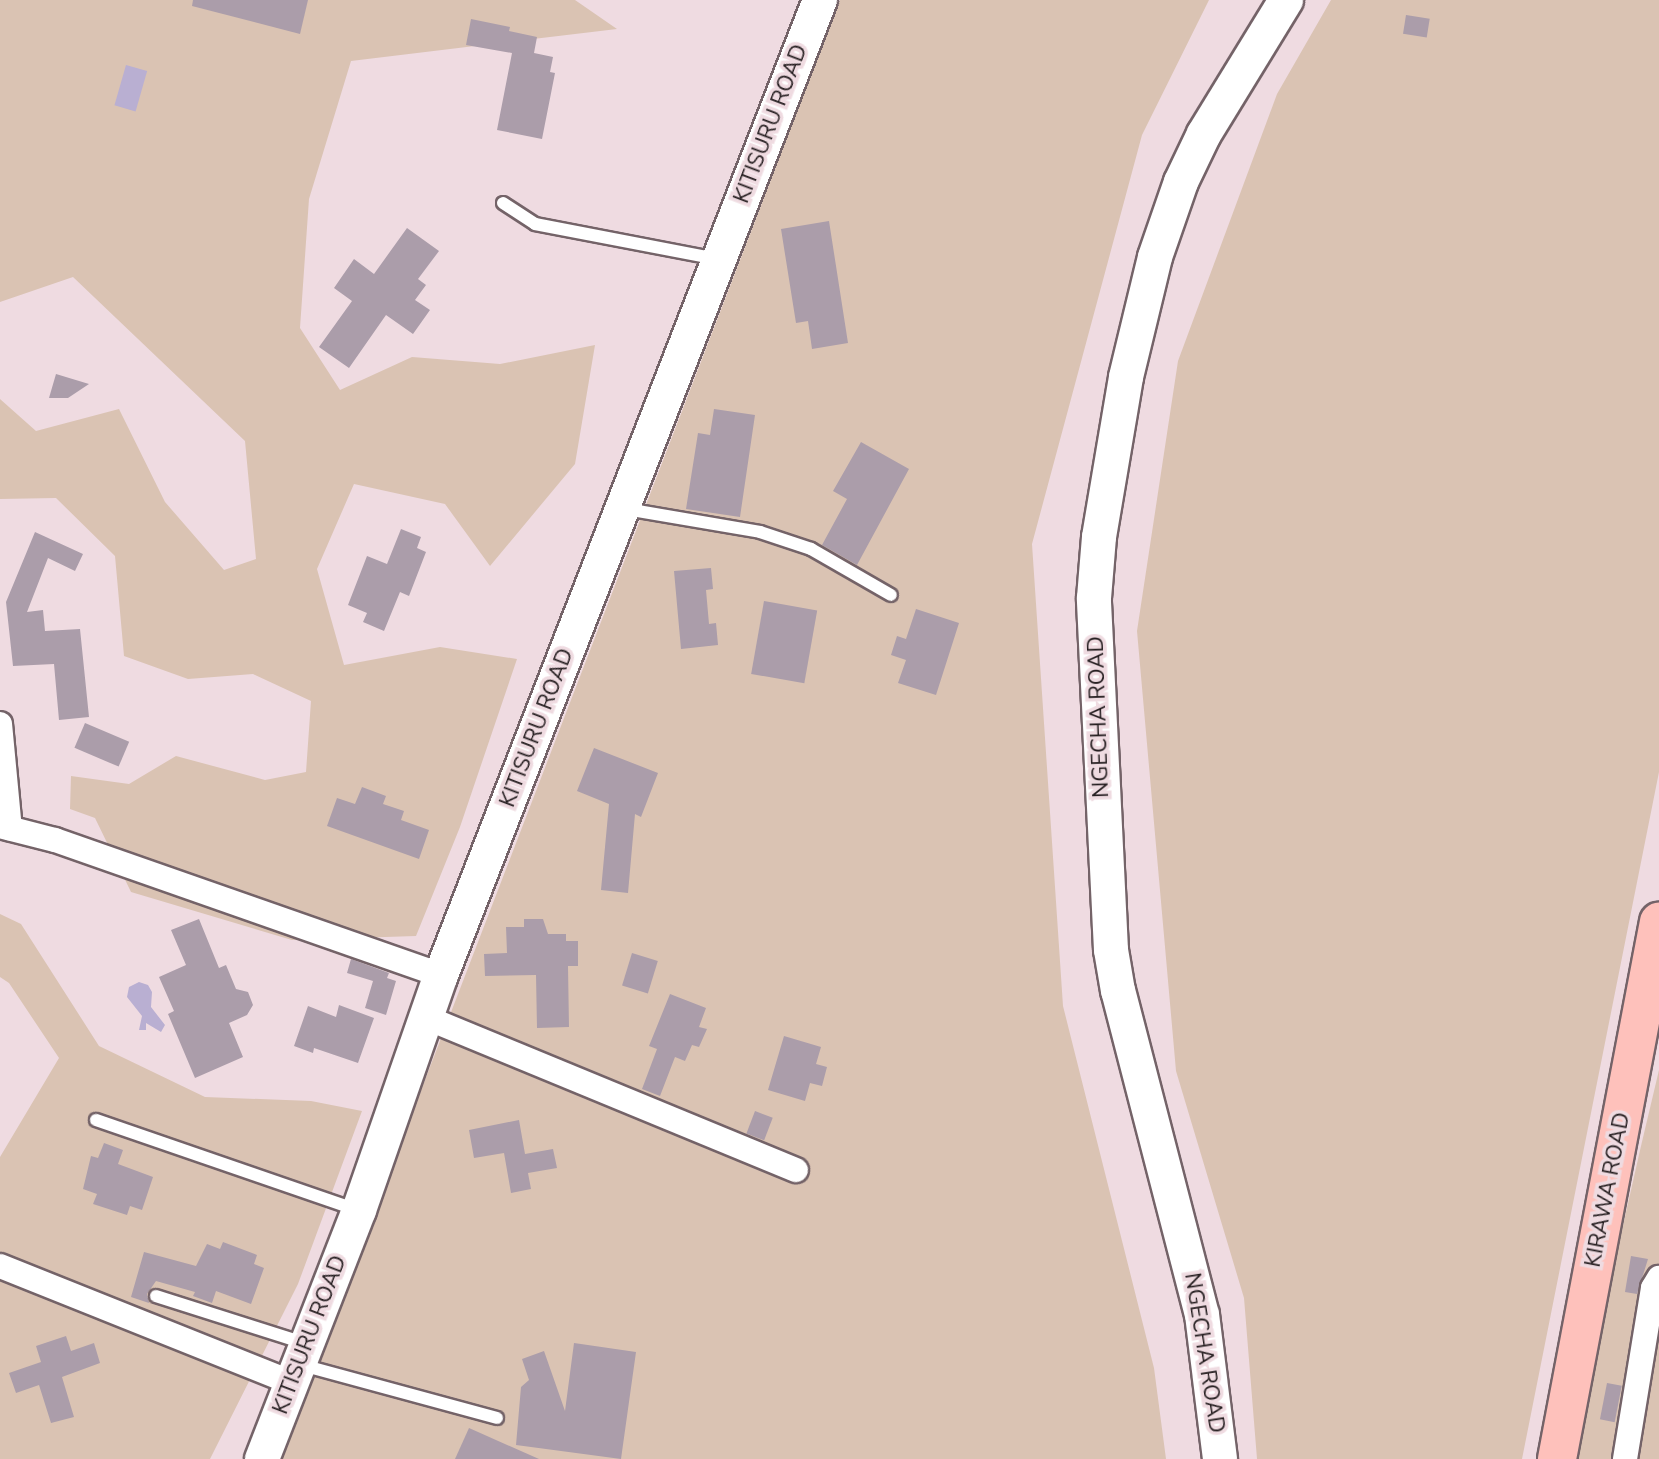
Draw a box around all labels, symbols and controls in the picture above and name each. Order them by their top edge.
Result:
street label: KITISURU ROAD [729,41,813,207]
street label: NGECHA ROAD [1083,636,1115,798]
street label: KITISURU ROAD [495,645,579,811]
street label: KIRAWA ROAD [1580,1110,1636,1270]
street label: KITISURU ROAD [268,1252,352,1418]
street label: NGECHA ROAD [1178,1271,1230,1435]

